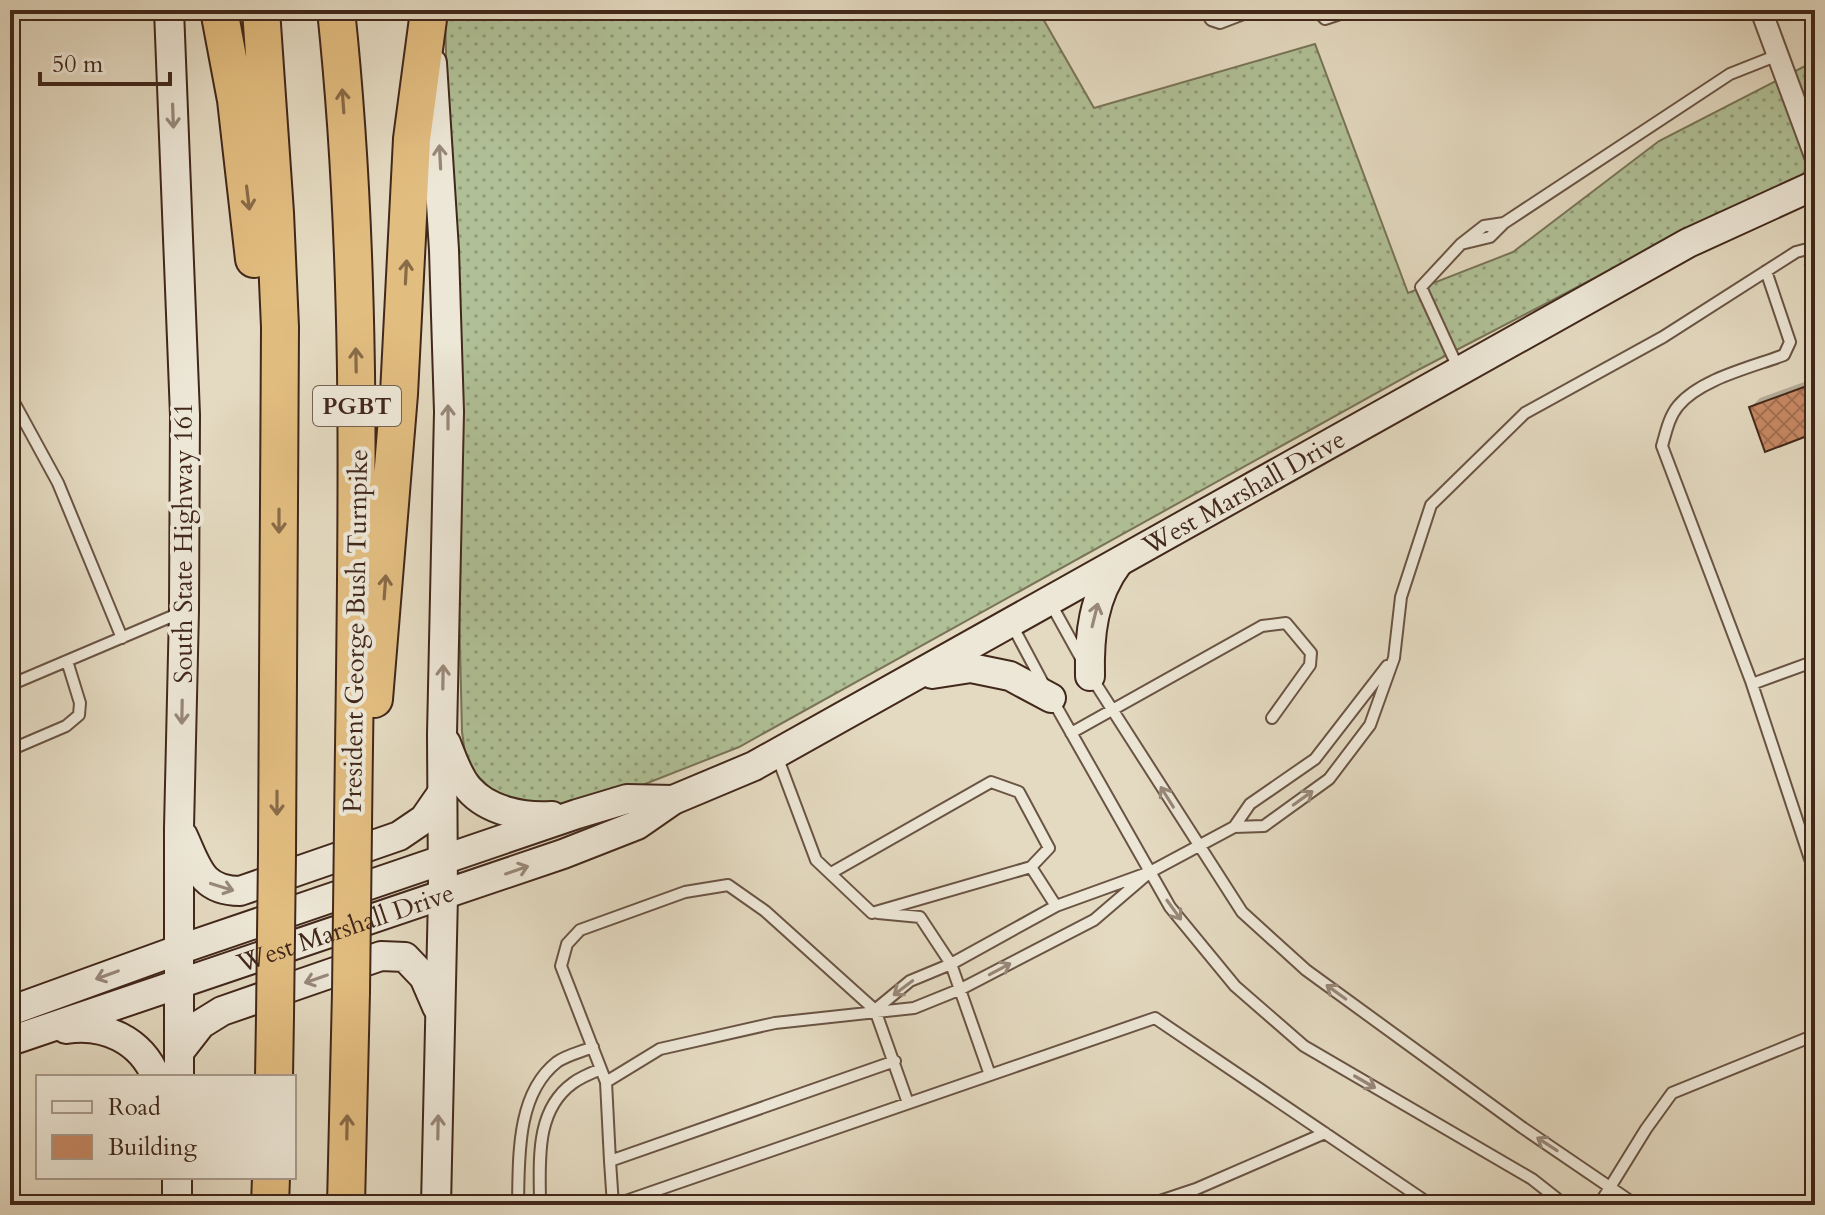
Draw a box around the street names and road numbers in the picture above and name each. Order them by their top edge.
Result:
road number: PGBT [313,386,401,426]
street label: South State Highway 161 [166,403,201,683]
street label: West Marshall Drive [1135,422,1351,564]
street label: President George Bush Turnpike [335,449,376,813]
street label: West Marshall Drive [231,875,459,981]

